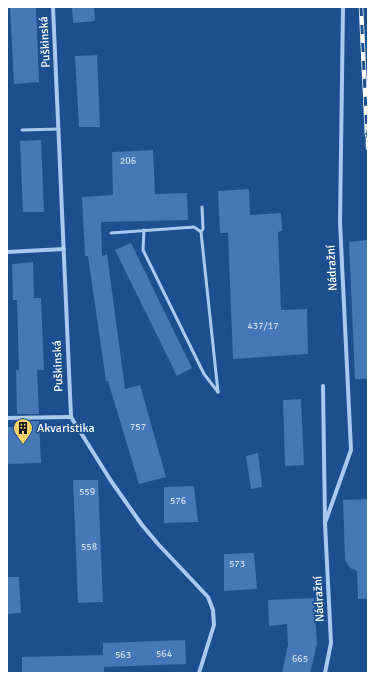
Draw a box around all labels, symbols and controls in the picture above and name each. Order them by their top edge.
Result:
street label: Puškinská [36,16,54,68]
house number: 206 [120,155,136,167]
street label: Nádražní [323,244,341,291]
house number: 437/17 [247,320,279,332]
street label: Puškinská [50,340,66,392]
building icon: Akvaristika [12,417,34,445]
place label: Akvaristika [37,421,95,436]
house number: 757 [130,421,146,433]
house number: 559 [79,486,95,498]
house number: 576 [170,495,186,507]
house number: 558 [81,541,97,553]
house number: 573 [229,558,245,570]
street label: Nádražní [310,575,328,622]
house number: 564 [156,648,173,660]
house number: 563 [115,649,131,661]
house number: 665 [292,653,308,665]

